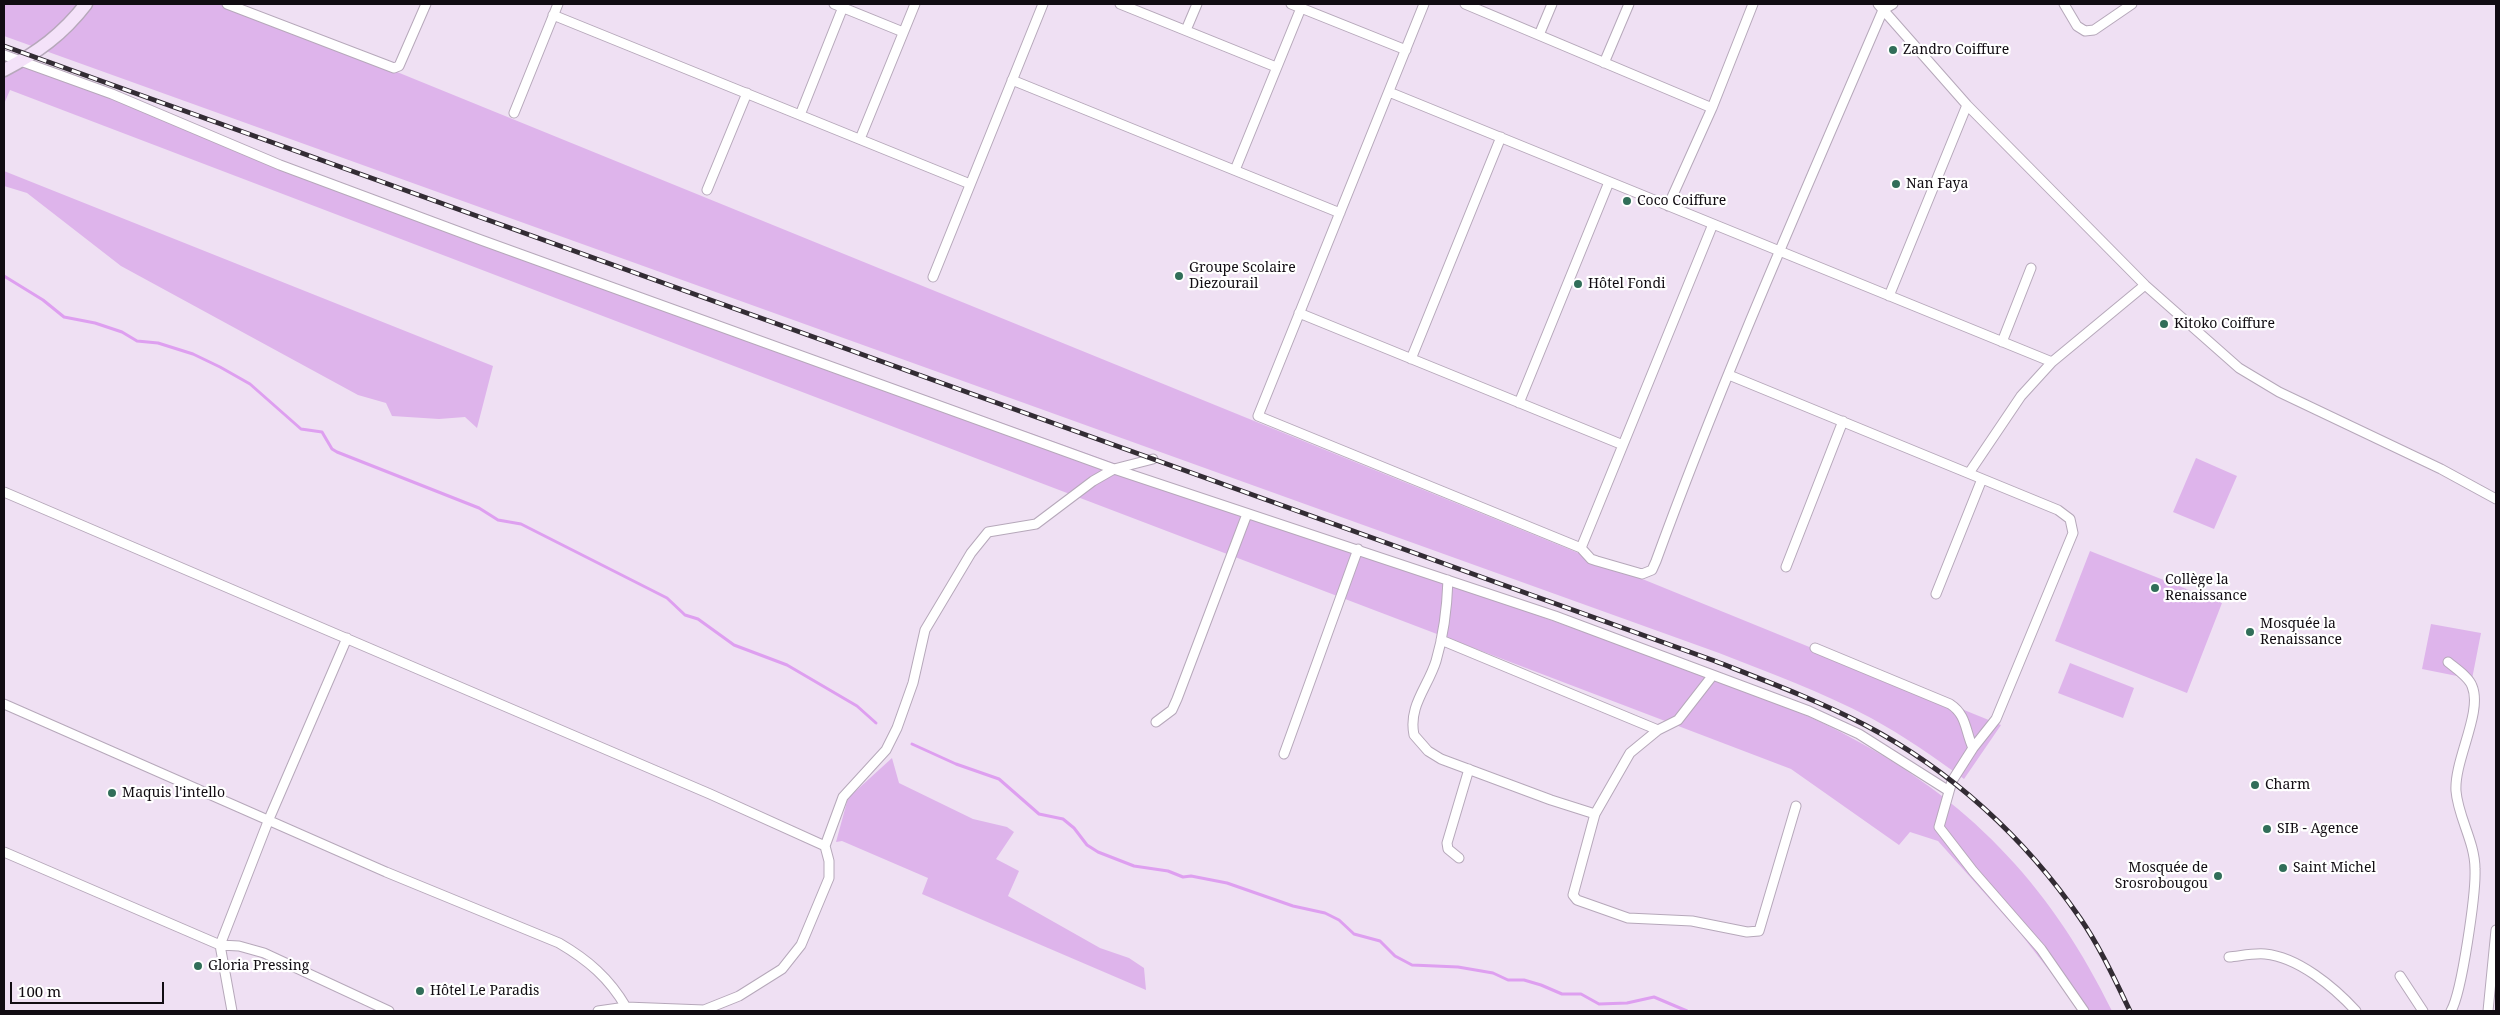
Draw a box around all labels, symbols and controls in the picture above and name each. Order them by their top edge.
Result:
place label: Zandro Coiffure [1903,42,2009,58]
marker: Zandro Coiffure [1887,44,1899,56]
place label: Nan Faya [1906,176,1968,192]
marker: Nan Faya [1890,178,1902,190]
place label: Coco Coiffure [1637,193,1726,209]
marker: Coco Coiffure [1621,195,1633,207]
place label: Groupe Scolaire Diezourail [1189,260,1296,292]
marker: Groupe Scolaire Diezourail [1173,270,1185,282]
place label: Hôtel Fondi [1588,276,1665,292]
marker: Hôtel Fondi [1572,278,1584,290]
place label: Kitoko Coiffure [2174,316,2275,332]
marker: Kitoko Coiffure [2158,318,2170,330]
place label: Collège la Renaissance [2165,572,2247,604]
marker: Collège la Renaissance [2149,582,2161,594]
place label: Mosquée la Renaissance [2260,616,2342,648]
marker: Mosquée la Renaissance [2244,626,2256,638]
place label: Charm [2265,777,2310,793]
marker: Charm [2249,779,2261,791]
place label: Maquis l'intello [122,785,225,801]
marker: Maquis l'intello [106,787,118,799]
place label: SIB - Agence [2277,821,2359,837]
marker: SIB - Agence [2261,823,2273,835]
place label: Mosquée de Srosrobougou [2115,860,2208,892]
place label: Saint Michel [2293,860,2376,876]
marker: Saint Michel [2277,862,2289,874]
marker: Mosquée de Srosrobougou [2212,870,2224,882]
place label: Gloria Pressing [208,958,309,974]
marker: Gloria Pressing [192,960,204,972]
scale bar [12,972,166,1004]
text: 100 m [18,981,61,1001]
place label: Hôtel Le Paradis [430,983,539,999]
marker: Hôtel Le Paradis [414,985,426,997]

